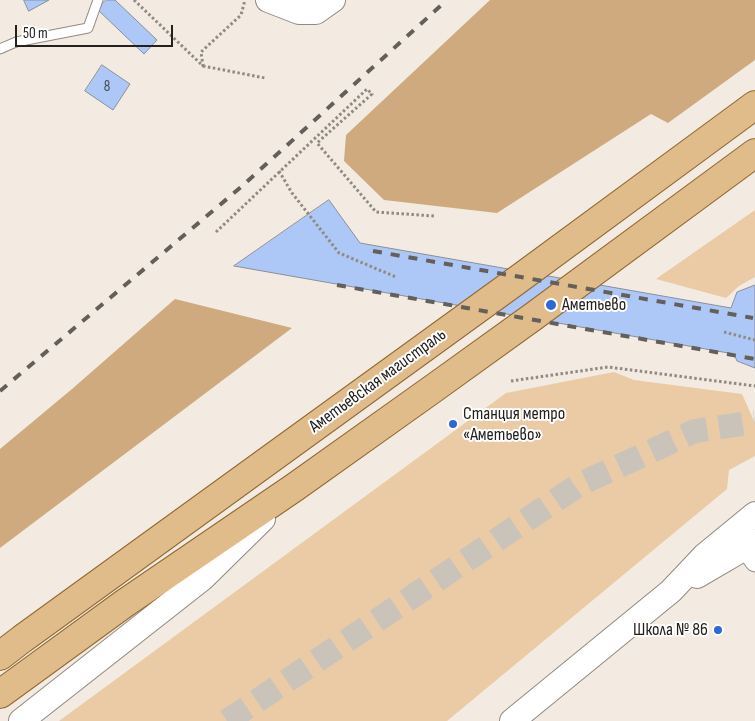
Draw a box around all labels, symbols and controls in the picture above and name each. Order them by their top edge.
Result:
scale bar [18,15,175,47]
text: 50 m [23,24,48,43]
house number: 8 [104,78,110,96]
place label: Аметьево [562,294,626,316]
marker: Аметьево [544,298,558,312]
street label: Аметьевская магистраль [305,324,451,438]
place label: Станция метро «Аметьево» [463,403,565,446]
marker: Станция метро «Аметьево» [447,418,459,430]
place label: Школа № 86 [633,619,708,641]
marker: Школа № 86 [712,624,724,636]

